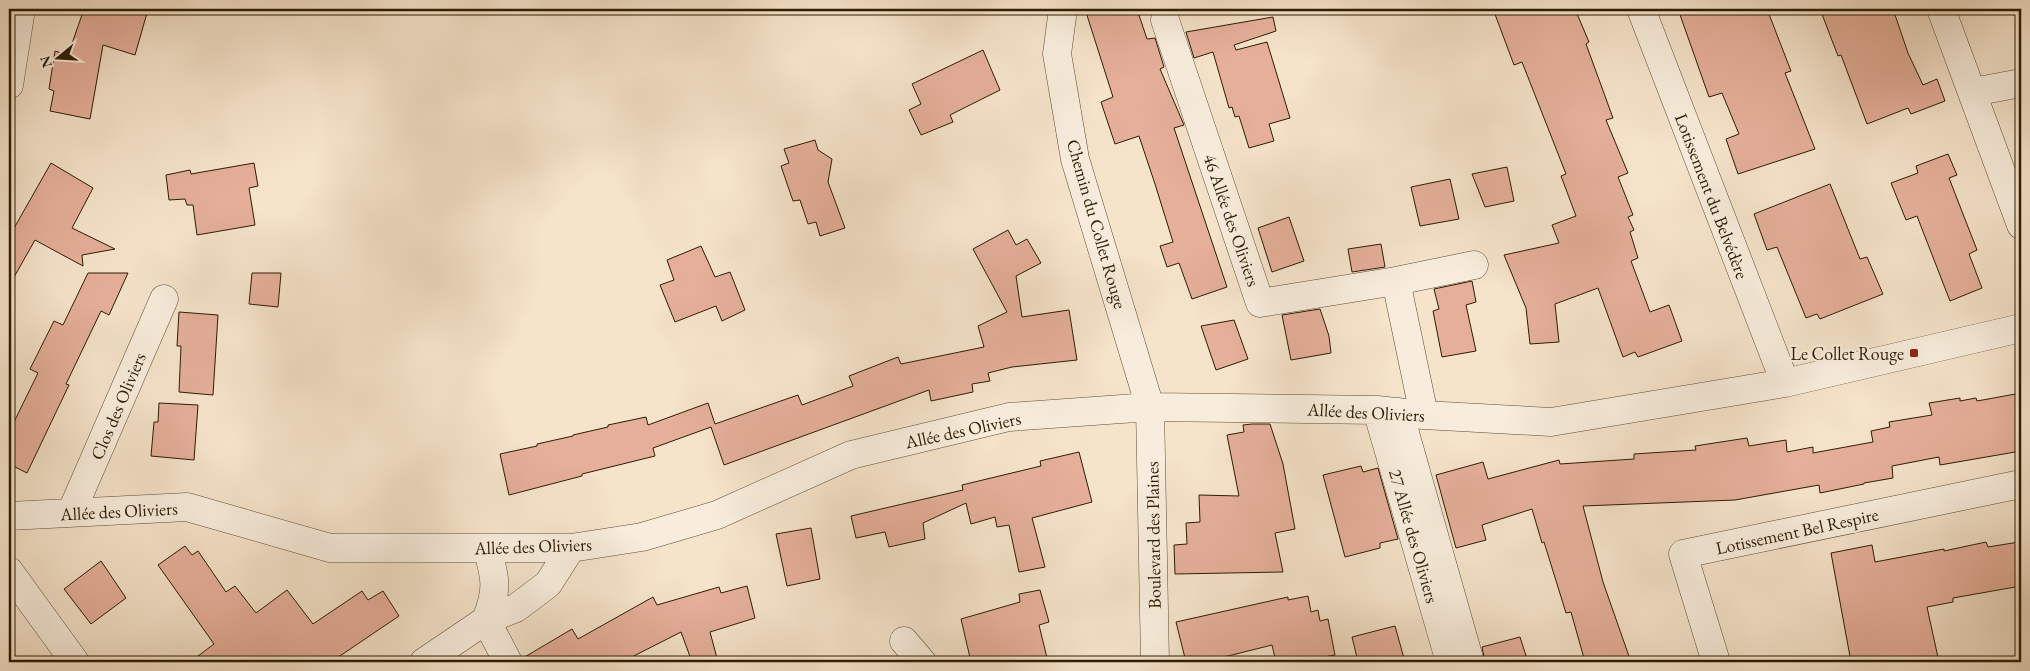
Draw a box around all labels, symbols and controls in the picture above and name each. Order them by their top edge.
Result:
north arrow [32,32,82,82]
text: N [35,53,56,70]
street label: Lotissement du Belvédère [1670,110,1754,282]
street label: Chemin du Collet Rouge [1062,137,1132,311]
street label: 46 Allée des Oliviers [1199,151,1265,289]
place label: Le Collet Rouge [1790,342,1904,365]
marker: Le Collet Rouge [1908,347,1920,359]
street label: Clos des Oliviers [85,349,151,463]
street label: Allée des Oliviers [1306,397,1426,427]
street label: Allée des Oliviers [902,406,1023,454]
street label: Boulevard des Plaines [1140,461,1166,609]
street label: 27 Allée des Oliviers [1384,466,1444,606]
street label: Allée des Oliviers [59,496,179,526]
street label: Lotissement Bel Respire [1713,503,1881,559]
street label: Allée des Oliviers [473,532,592,560]

